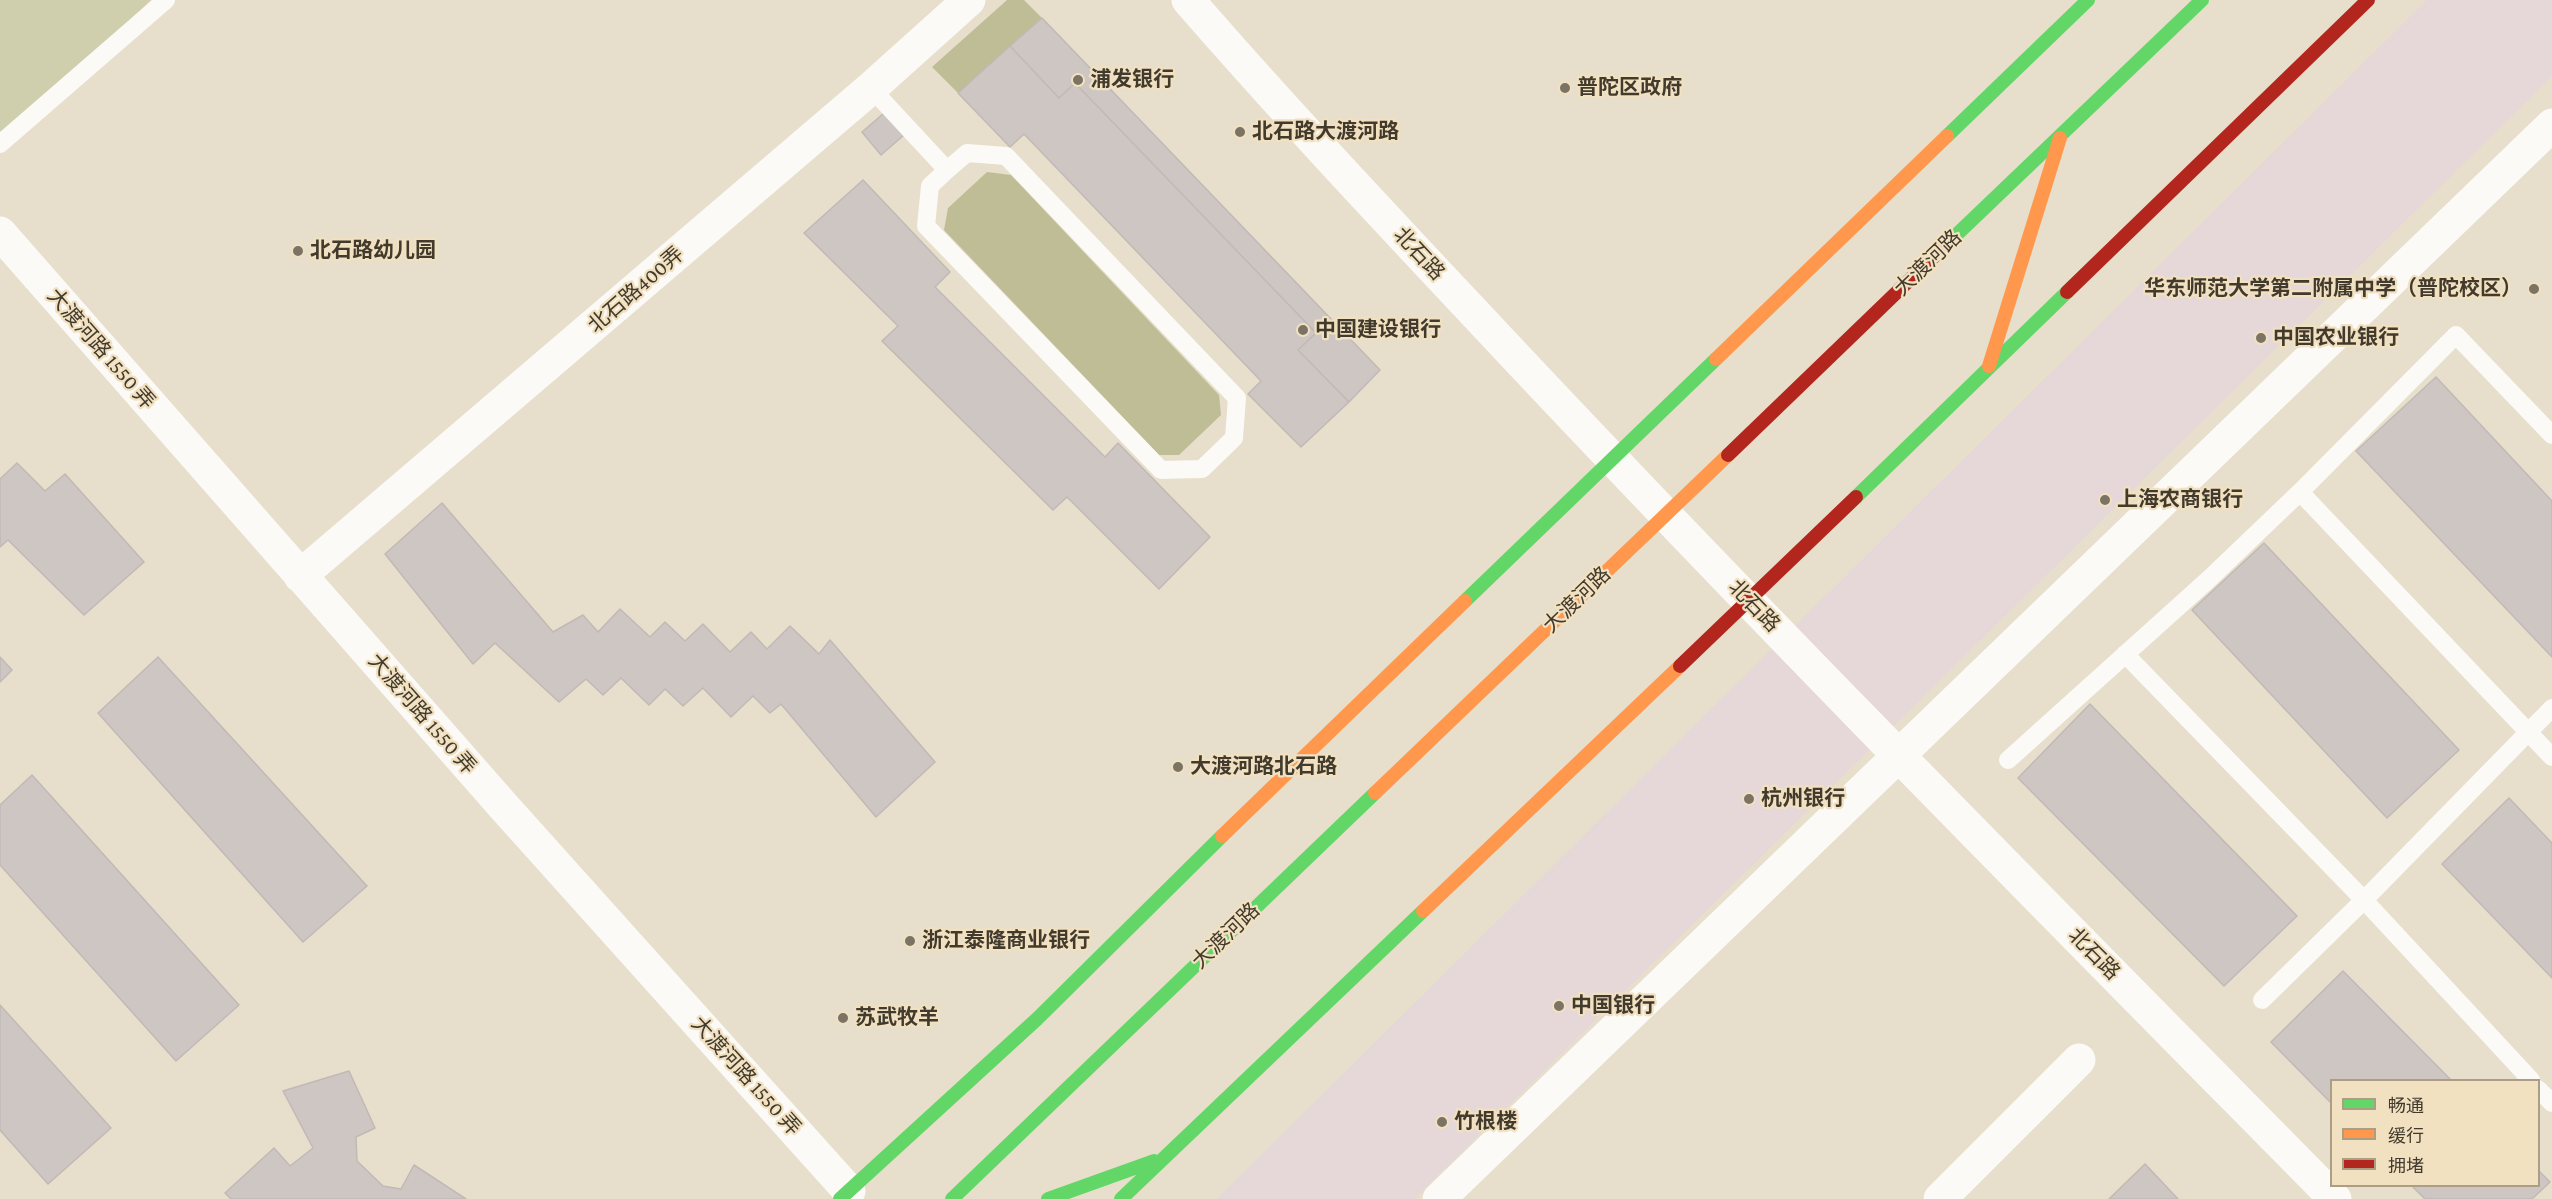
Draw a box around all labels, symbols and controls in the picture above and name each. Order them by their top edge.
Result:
place label: 浦发银行 [1090,67,1174,93]
marker: 浦发银行 [1071,73,1085,87]
place label: 普陀区政府 [1577,75,1682,101]
marker: 普陀区政府 [1558,81,1572,95]
place label: 北石路大渡河路 [1252,119,1399,145]
marker: 北石路大渡河路 [1233,125,1247,139]
street label: 北石路 [1388,222,1450,286]
street label: 大渡河路 [1889,225,1967,301]
place label: 北石路幼儿园 [310,238,436,264]
street label: 北石路400弄 [583,242,689,338]
marker: 北石路幼儿园 [291,244,305,258]
place label: 华东师范大学第二附属中学（普陀校区） [2144,276,2522,302]
marker: 华东师范大学第二附属中学（普陀校区） [2527,282,2541,296]
street label: 大渡河路 1550 弄 [42,284,160,414]
place label: 中国建设银行 [1315,317,1441,343]
marker: 中国建设银行 [1296,323,1310,337]
place label: 中国农业银行 [2273,325,2399,351]
marker: 中国农业银行 [2254,331,2268,345]
place label: 上海农商银行 [2117,487,2243,513]
marker: 上海农商银行 [2098,493,2112,507]
street label: 大渡河路 [1538,562,1616,638]
street label: 北石路 [1723,575,1785,637]
street label: 大渡河路 1550 弄 [363,649,481,779]
place label: 大渡河路北石路 [1190,754,1337,780]
marker: 大渡河路北石路 [1171,760,1185,774]
place label: 杭州银行 [1761,786,1845,812]
marker: 杭州银行 [1742,792,1756,806]
street label: 大渡河路 [1187,898,1265,974]
street label: 北石路 [2063,923,2125,985]
place label: 浙江泰隆商业银行 [922,928,1090,954]
marker: 浙江泰隆商业银行 [903,934,917,948]
place label: 中国银行 [1571,993,1655,1019]
marker: 中国银行 [1552,999,1566,1013]
place label: 苏武牧羊 [855,1005,939,1031]
street label: 大渡河路 1550 弄 [686,1011,806,1141]
marker: 苏武牧羊 [836,1011,850,1025]
legend [2330,1079,2540,1187]
text: 畅通 [2388,1096,2424,1116]
place label: 竹根楼 [1454,1109,1517,1135]
marker: 竹根楼 [1435,1115,1449,1129]
text: 缓行 [2388,1126,2424,1146]
text: 拥堵 [2388,1156,2424,1176]

